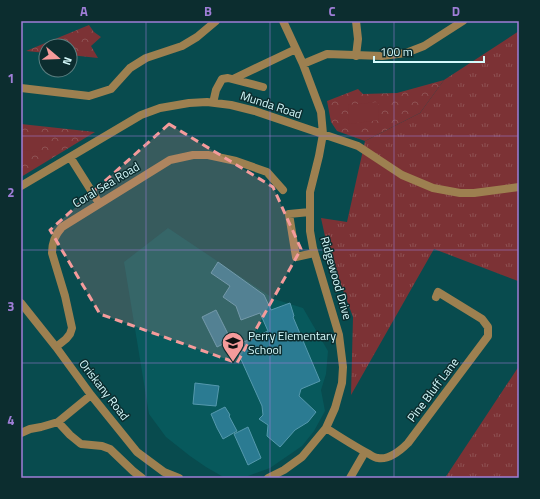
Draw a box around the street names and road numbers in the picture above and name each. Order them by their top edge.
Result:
street label: Munda Road [238,86,304,123]
street label: Coral Sea Road [68,157,143,212]
street label: Ridgewood Drive [316,234,357,322]
street label: Pine Bluff Lane [402,354,463,426]
street label: Oriskany Road [74,355,134,424]

